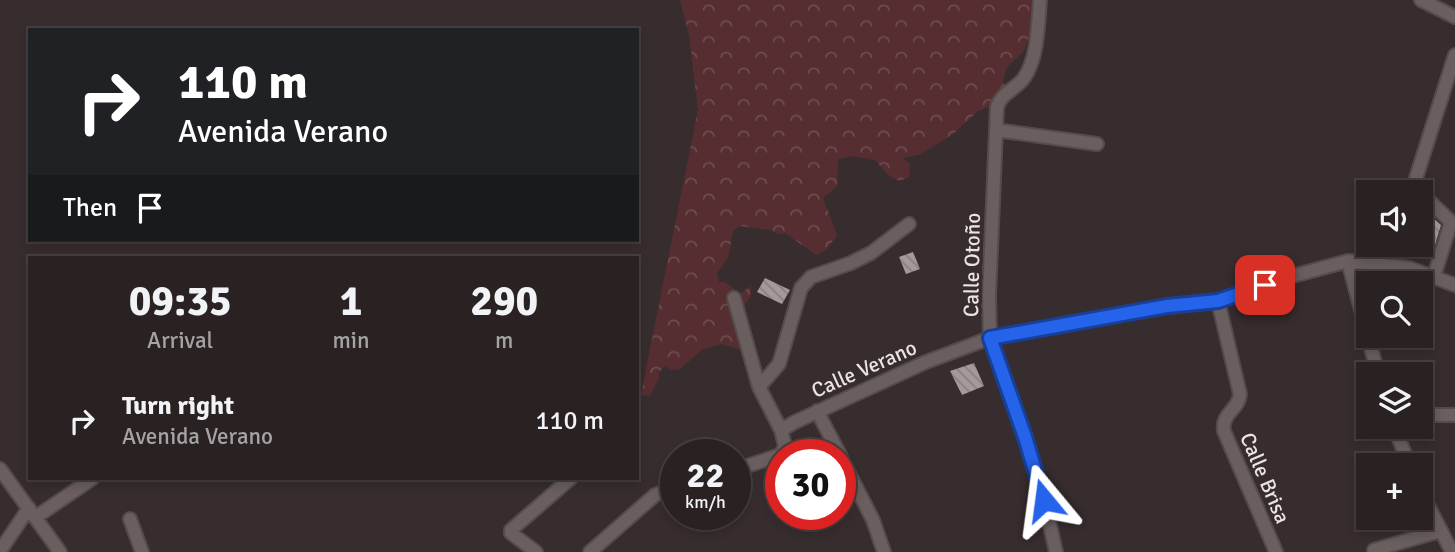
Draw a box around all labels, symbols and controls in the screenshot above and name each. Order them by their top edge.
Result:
text: 110 m [178,52,308,112]
icon: right [63,56,154,147]
text: Avenida Verano [178,112,388,151]
map controls [1356,180,1433,530]
button: sound [1356,180,1433,257]
icon: arrive [131,189,169,227]
text: Then [63,192,117,224]
street label: Calle Otoño [958,213,986,317]
pin [1235,255,1295,315]
icon: arrive [1246,266,1284,304]
button: search [1356,271,1433,348]
text: 09:35 [129,276,232,327]
text: 1 [340,276,362,327]
text: 290 [470,276,538,327]
text: Arrival [147,326,213,355]
text: min [332,326,370,355]
text: m [495,326,513,355]
street label: Calle Verano [807,334,921,404]
button: layers [1356,362,1433,439]
text: Turn right [122,390,234,422]
icon: right [63,402,101,440]
text: 110 m [535,405,604,437]
text: Avenida Verano [122,422,273,451]
street label: Calle Brisa [1234,429,1296,527]
speed limit sign: 30 [765,439,856,530]
button: + [1356,453,1433,530]
text: 22 [687,454,724,497]
position arrow [1007,463,1081,537]
text: km/h [685,491,726,513]

